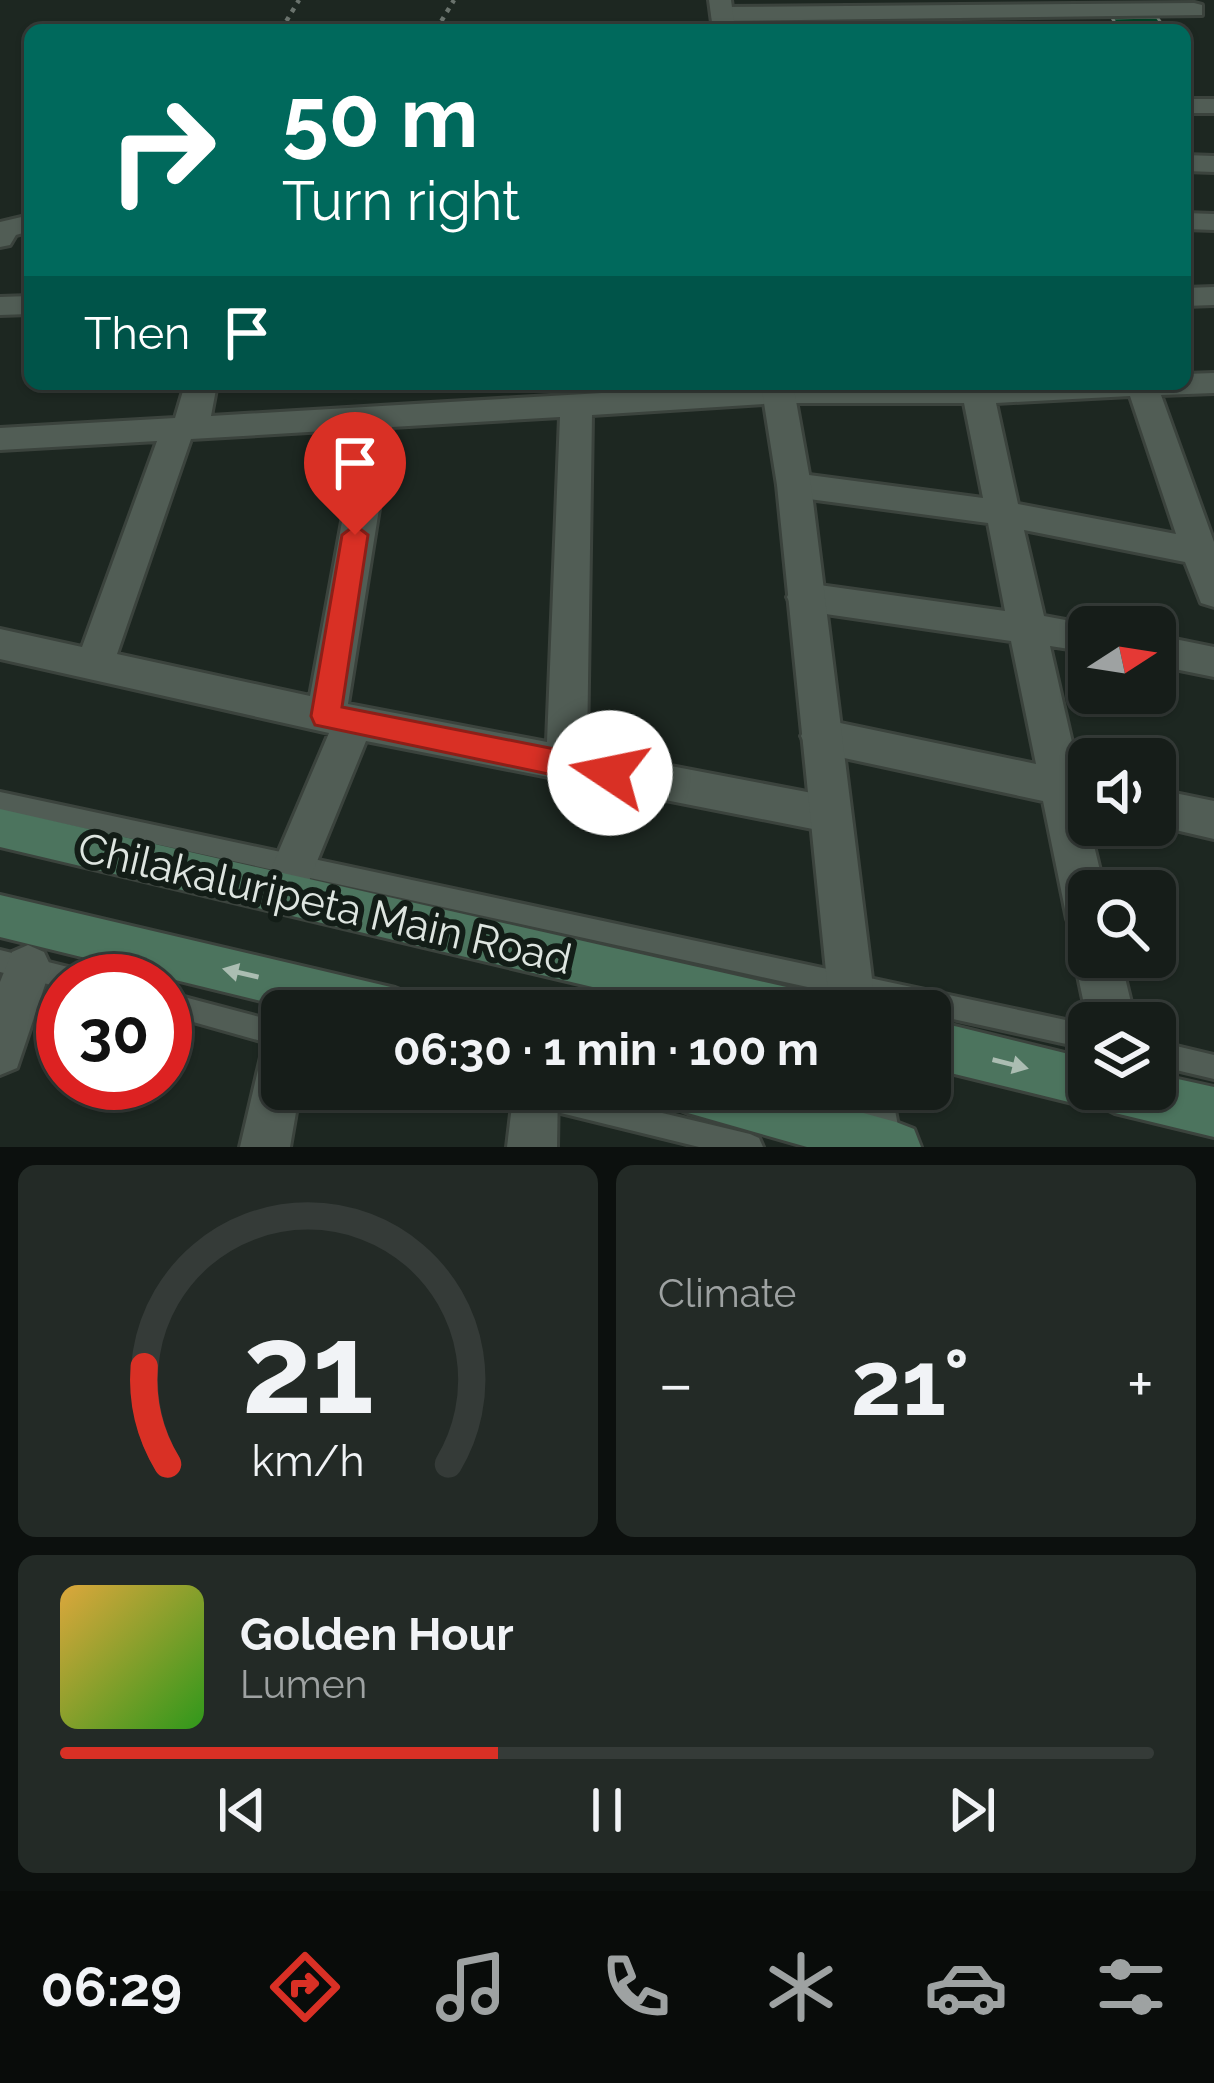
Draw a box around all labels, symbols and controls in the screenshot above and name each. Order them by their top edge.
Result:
text: 50 m [282,68,478,167]
icon: right [84,72,240,228]
text: Turn right [282,169,520,233]
icon: arrive [214,300,280,366]
text: Then [84,307,190,360]
pin [304,412,406,535]
icon: arrive [322,430,388,496]
north arrow [1068,606,1176,714]
map controls [1068,606,1176,1110]
position arrow [547,710,673,836]
button: sound [1068,738,1176,846]
street label: Chilakaluripeta Main Road [73,823,576,984]
button: search [1068,870,1176,978]
speed limit sign: 30 [36,954,192,1110]
one-way arrow [221,963,259,982]
button: layers [1068,1002,1176,1110]
text: 06:30 · 1 min · 100 m [393,1023,819,1076]
one-way arrow [991,1055,1028,1074]
text: Climate [658,1270,796,1316]
text: 21 [242,1296,374,1442]
text: 21° [851,1330,970,1436]
text: − [658,1345,694,1422]
text: + [1127,1345,1154,1422]
text: km/h [251,1436,365,1486]
text: Golden Hour [240,1608,514,1661]
text: Lumen [240,1661,367,1707]
icon: previous [209,1777,275,1843]
icon: pause [574,1777,640,1843]
icon: next [939,1777,1005,1843]
icon: directions [263,1945,347,2029]
icon: music [429,1945,513,2029]
icon: phone [594,1945,678,2029]
icon: climate [759,1945,843,2029]
icon: car [924,1945,1008,2029]
icon: filters [1089,1945,1173,2029]
text: 06:29 [41,1955,182,2019]

